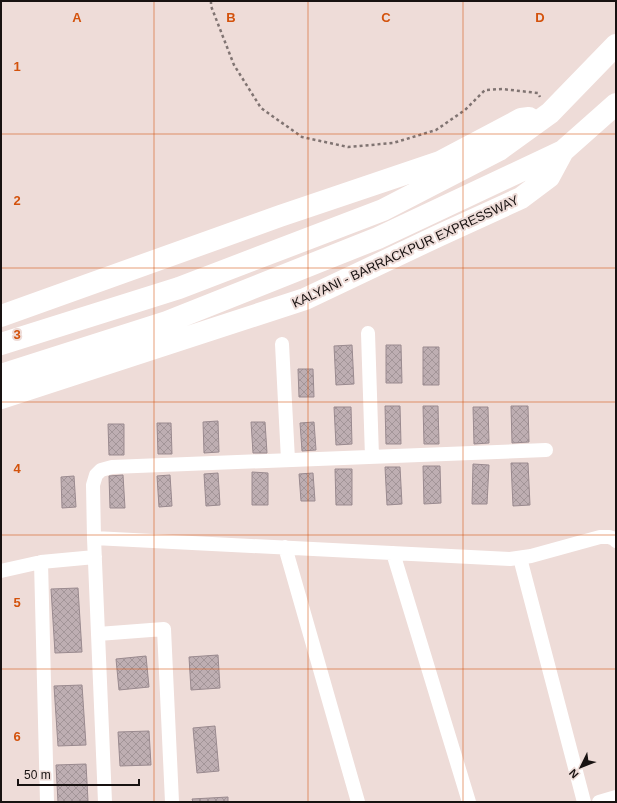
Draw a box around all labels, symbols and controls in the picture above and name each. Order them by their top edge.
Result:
text: A [72,10,82,25]
text: B [226,10,236,25]
text: C [381,10,391,25]
text: D [535,10,545,25]
text: 1 [13,59,21,74]
street label: KALYANI - BARRACKPUR EXPRESSWAY [290,192,521,311]
text: 2 [13,193,21,208]
text: 3 [13,327,21,342]
text: 4 [13,461,21,476]
text: 5 [13,595,21,610]
text: 6 [13,729,21,744]
north arrow [561,747,601,787]
scale bar [18,761,139,787]
text: N [567,767,581,781]
text: 50 m [24,768,51,782]

